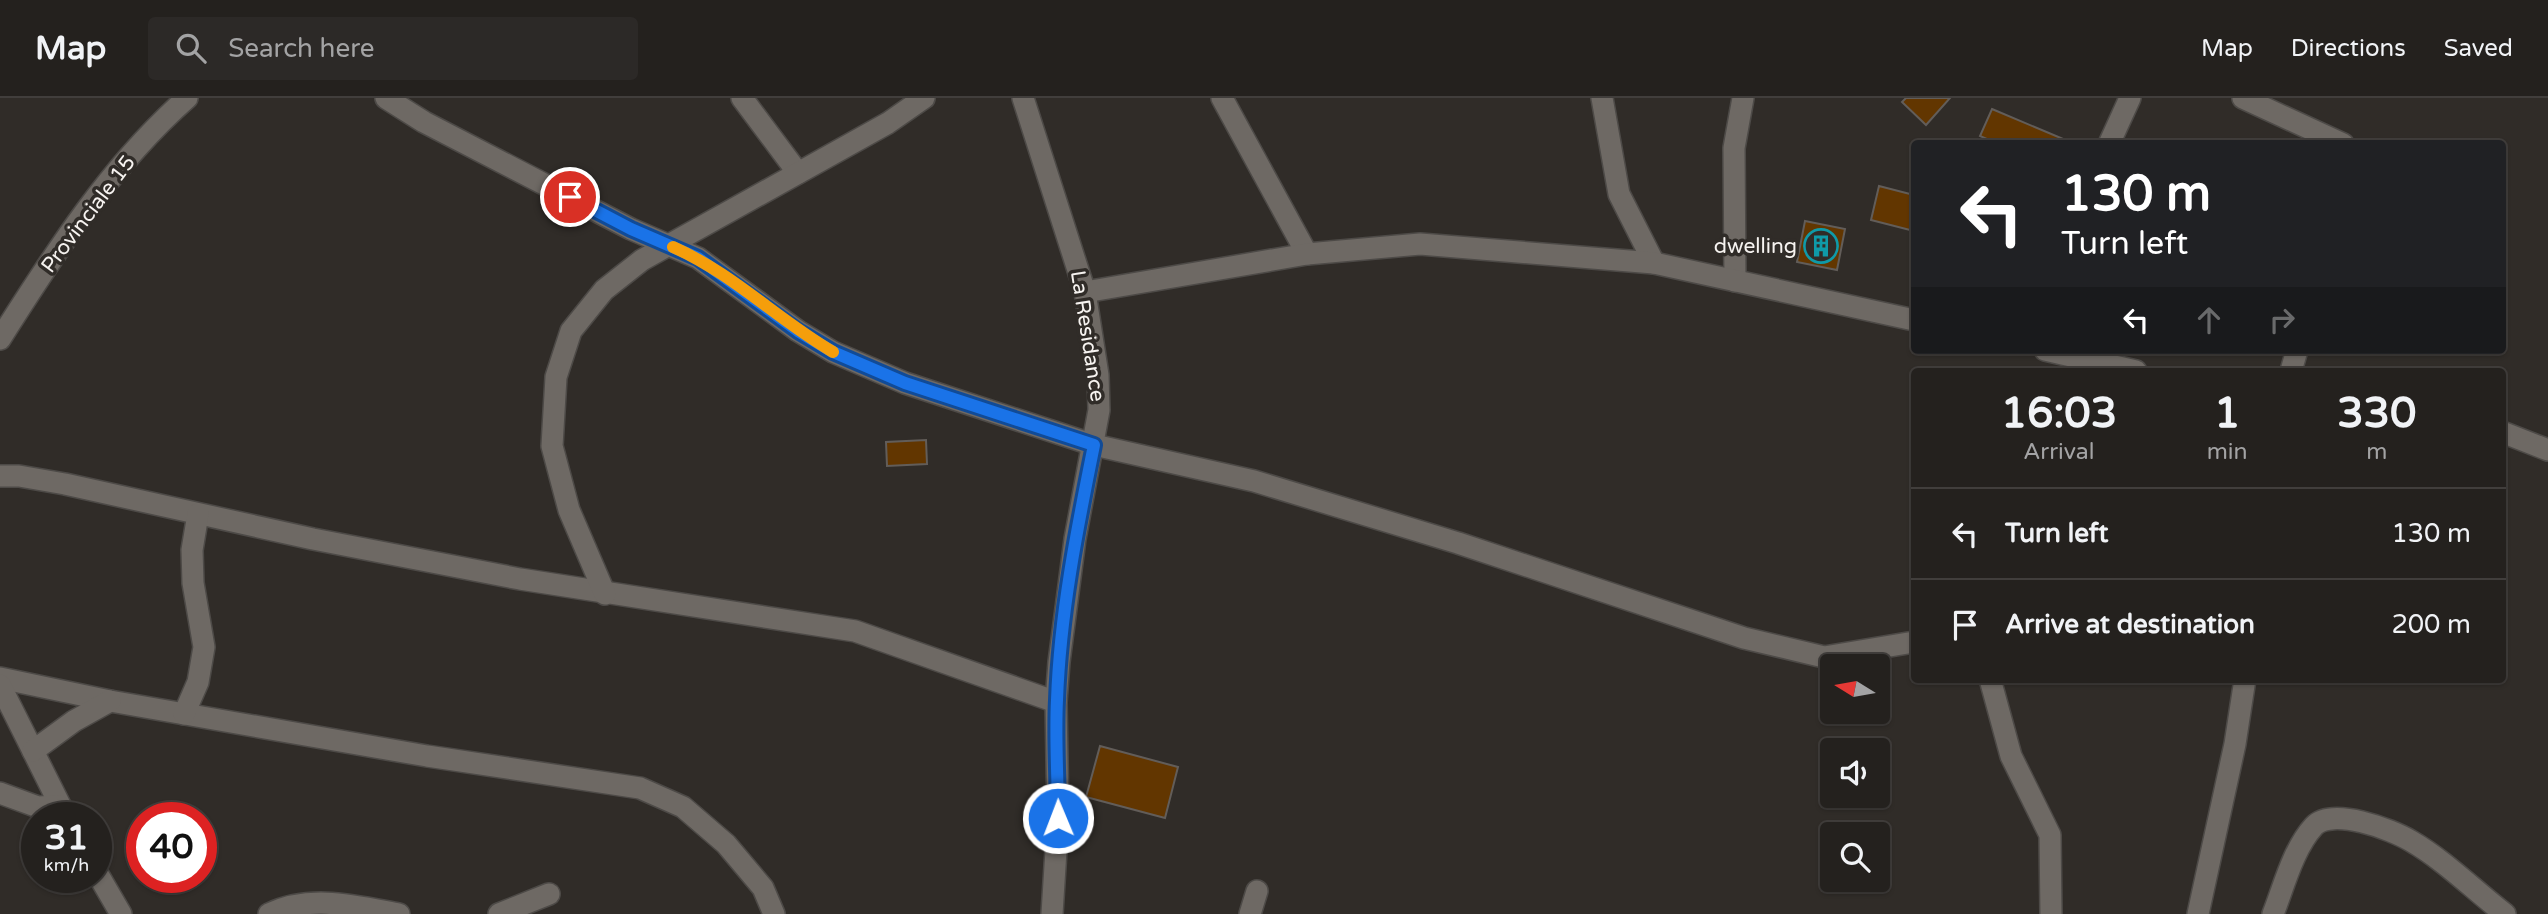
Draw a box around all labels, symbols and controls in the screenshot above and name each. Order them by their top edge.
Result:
search box [148,17,638,80]
text: Map [35,29,106,68]
icon: search [172,29,210,67]
text: Search here [228,33,374,64]
text: Map [2201,34,2253,63]
text: Directions [2291,34,2406,63]
text: Saved [2444,34,2513,63]
street label: Provinciale 15 [36,151,141,278]
text: 130 m [2061,165,2211,224]
pin [540,167,600,227]
icon: left [1946,168,2037,259]
icon: arrive [551,178,589,216]
text: Turn left [2061,225,2188,263]
building icon: dwelling [1802,227,1840,265]
place label: dwelling [1714,234,1797,259]
street label: La Residance [1065,269,1110,404]
icon: left [2117,301,2155,339]
icon: ahead [2190,301,2228,339]
icon: right [2263,301,2301,339]
text: 16:03 [2001,388,2117,439]
text: 1 [2214,388,2240,439]
text: 330 [2337,388,2416,439]
text: Arrival [2023,438,2094,466]
text: min [2207,438,2248,466]
text: m [2366,438,2387,466]
icon: left [1946,515,1984,553]
text: Turn left [2005,518,2108,549]
text: 130 m [2391,518,2471,549]
icon: arrive [1946,606,1984,644]
text: Arrive at destination [2005,609,2255,640]
text: 200 m [2391,609,2471,640]
north arrow [1820,654,1890,724]
map controls [1820,654,1890,892]
button: sound [1820,738,1890,808]
position arrow [1021,781,1095,855]
speed limit sign: 40 [126,802,217,893]
text: 31 [45,817,88,859]
button: search [1820,822,1890,892]
text: km/h [44,854,89,876]

